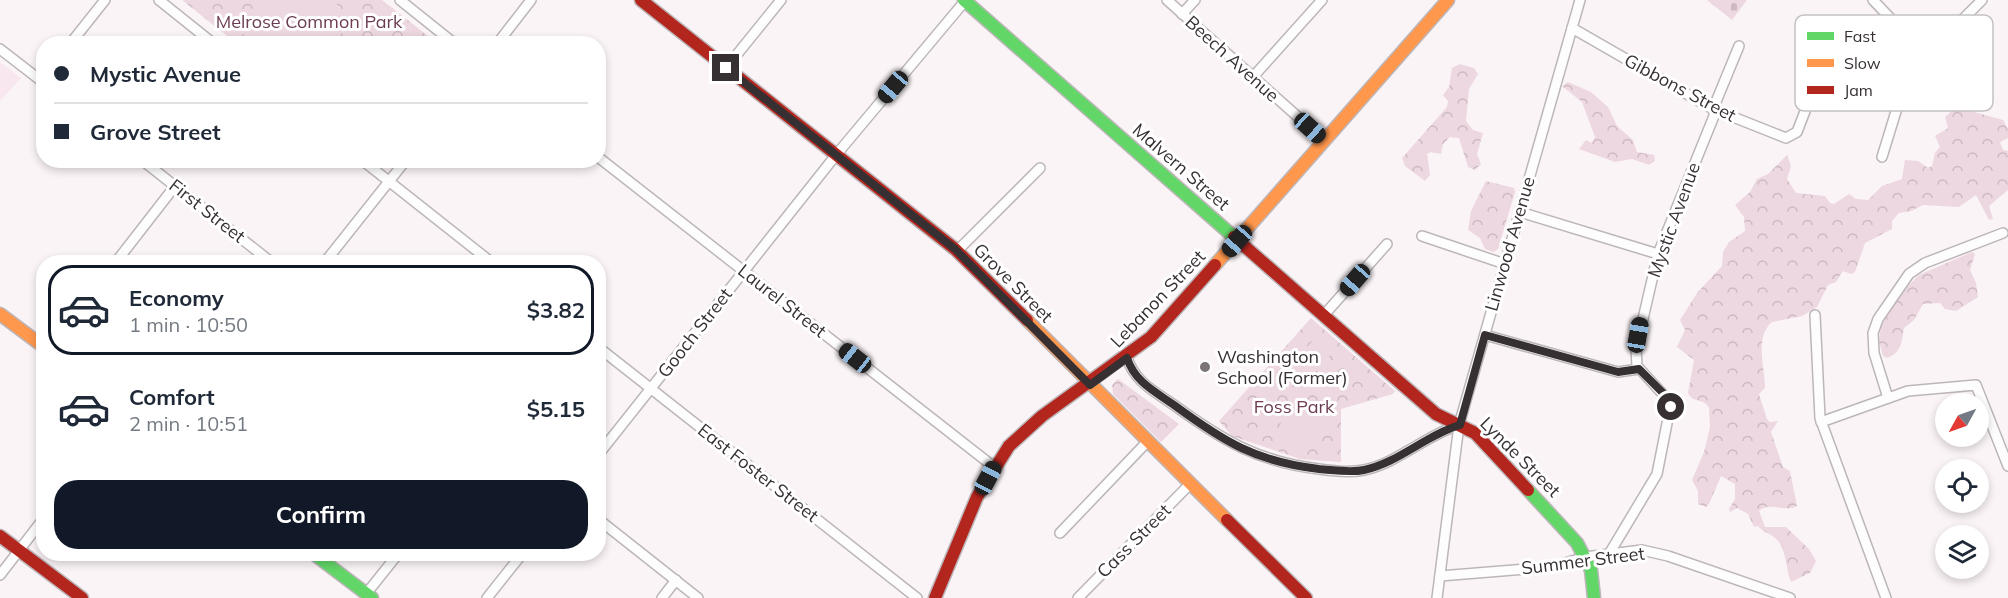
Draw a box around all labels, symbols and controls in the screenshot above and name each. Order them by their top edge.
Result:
park label: Melrose Common Park [216,10,403,33]
street label: Beech Avenue [1181,10,1284,107]
legend [1795,15,1993,111]
text: Fast [1844,26,1876,46]
street label: Gibbons Street [1620,48,1740,127]
text: Slow [1844,53,1881,73]
route end [712,54,739,81]
text: Mystic Avenue [90,60,241,88]
car [875,67,911,107]
text: Jam [1844,80,1873,100]
car [1291,109,1329,147]
text: Grove Street [90,118,221,146]
street label: Malvern Street [1128,118,1235,215]
street label: Mystic Avenue [1642,159,1705,280]
street label: First Street [165,174,250,248]
street label: Linwood Avenue [1479,174,1540,314]
car [1218,222,1256,260]
street label: Grove Street [969,238,1058,327]
street label: Lebanon Street [1105,245,1210,352]
street label: Laurel Street [733,259,831,342]
car [1336,261,1374,299]
icon: car [57,283,111,337]
street label: Gooch Street [652,283,737,382]
text: Economy [129,284,224,312]
text: $3.82 [527,296,585,324]
text: 1 min · 10:50 [129,312,248,337]
car [1626,316,1650,354]
car [835,340,875,376]
place label: Washington School (Former) [1217,345,1348,389]
marker: Washington School (Former) [1198,360,1212,374]
icon: car [57,382,111,436]
text: Comfort [129,383,215,411]
route start [1657,393,1684,420]
north arrow [1935,393,1989,447]
map controls [1935,393,1989,579]
text: $5.15 [527,395,585,423]
park label: Foss Park [1254,395,1335,418]
text: 2 min · 10:51 [129,411,248,436]
street label: Lynde Street [1475,412,1565,502]
street label: East Foster Street [693,418,823,527]
car [972,458,1004,498]
button: locate [1935,459,1989,513]
button: Confirm [54,480,588,549]
street label: Cass Street [1092,499,1175,582]
button: layers [1935,525,1989,579]
street label: Summer Street [1520,542,1646,579]

